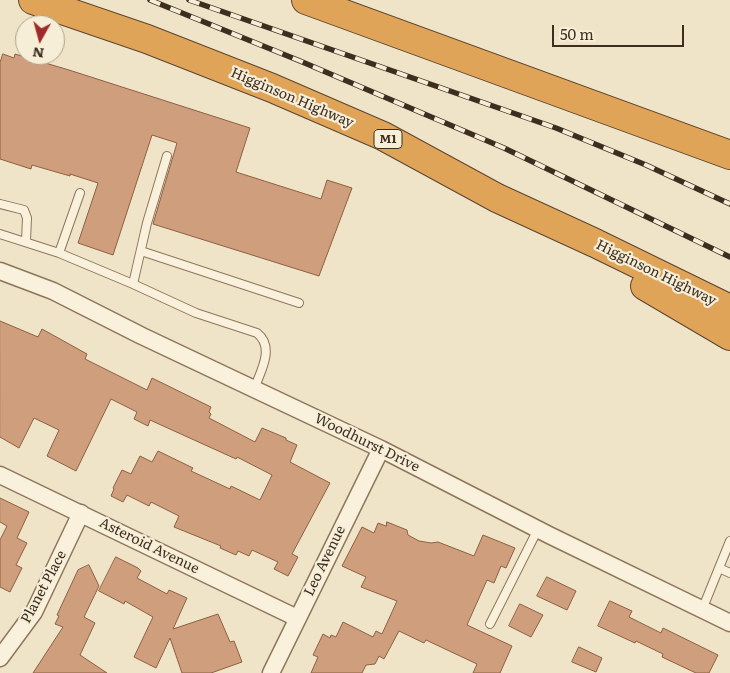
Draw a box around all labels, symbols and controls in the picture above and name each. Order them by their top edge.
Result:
north arrow [15,15,65,65]
scale bar [555,15,688,47]
text: 50 m [560,22,594,45]
text: N [31,43,45,65]
street label: Higginson Highway [228,65,356,131]
road number: M1 [374,130,402,148]
street label: Higginson Highway [593,237,719,309]
street label: Woodhurst Drive [312,410,422,476]
street label: Asteroid Avenue [96,515,202,577]
street label: Leo Avenue [301,523,349,599]
street label: Planet Place [18,548,70,626]

